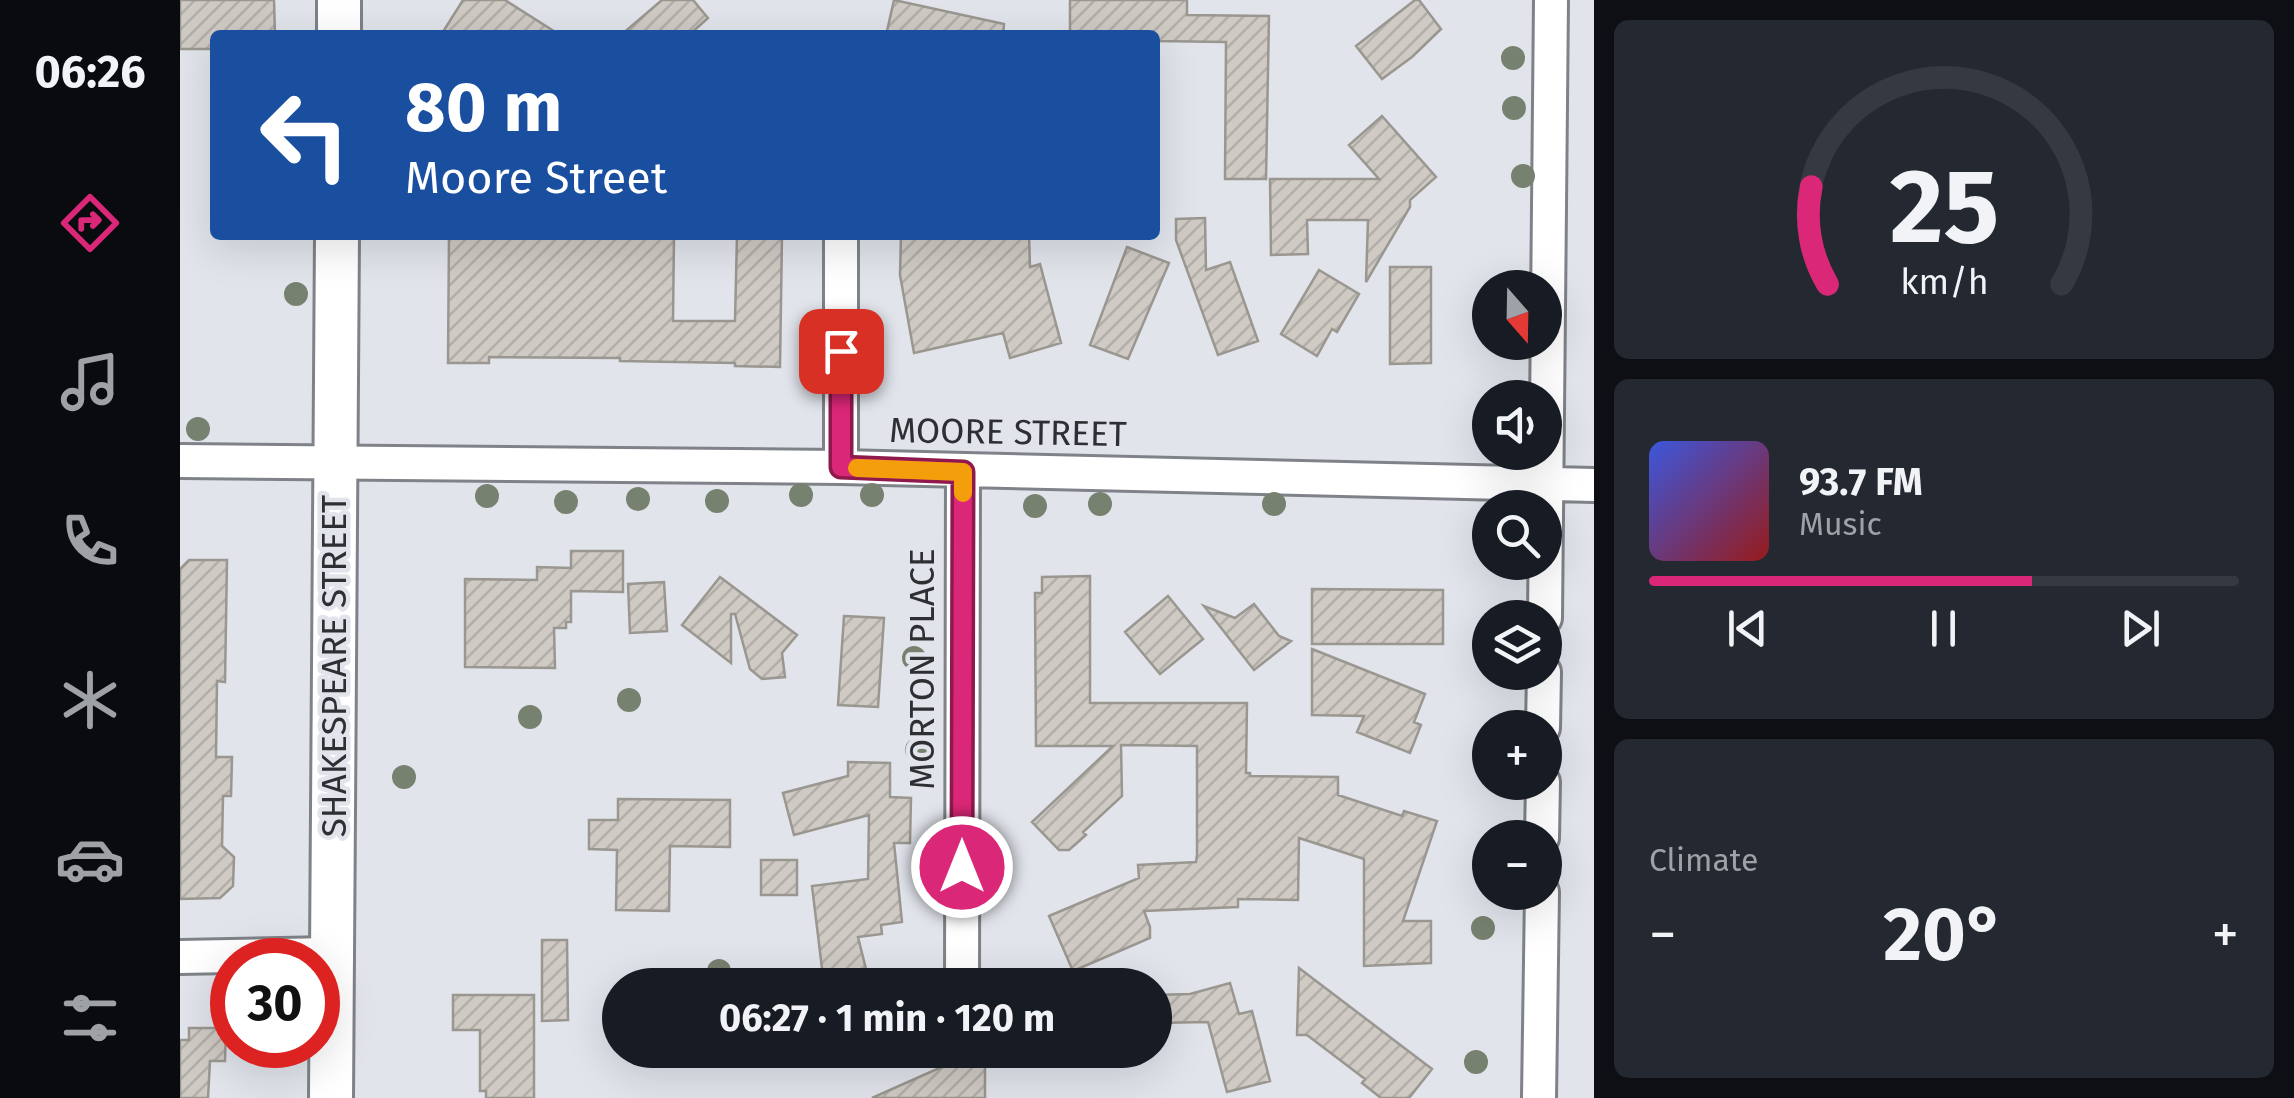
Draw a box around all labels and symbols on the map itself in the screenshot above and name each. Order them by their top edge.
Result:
north arrow [1472,270,1562,360]
pin [799,309,884,394]
street label: MOORE STREET [889,409,1127,455]
street label: SHAKESPEARE STREET [313,495,355,837]
street label: MORTON PLACE [901,548,943,790]
position arrow [910,815,1014,919]
speed limit sign: 30 [210,938,340,1068]

